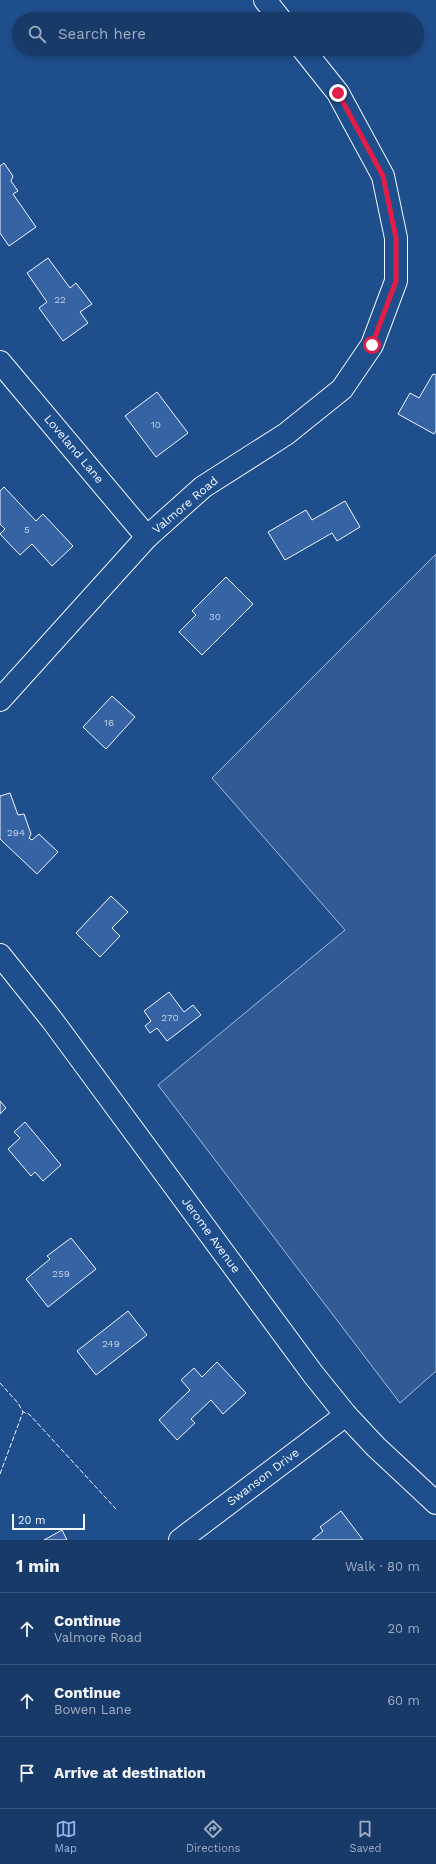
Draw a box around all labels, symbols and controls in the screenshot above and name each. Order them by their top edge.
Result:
search box [12,12,424,56]
icon: search [26,23,48,45]
text: Search here [58,25,146,43]
route end [329,84,347,102]
house number: 22 [54,294,66,305]
route start [363,336,381,354]
street label: Loveland Lane [41,412,107,486]
house number: 10 [151,419,161,430]
street label: Valmore Road [149,474,221,536]
house number: 5 [24,524,30,535]
house number: 30 [209,611,221,622]
house number: 16 [104,717,114,728]
house number: 294 [7,827,25,838]
house number: 270 [161,1012,179,1023]
street label: Jerome Avenue [179,1194,243,1276]
house number: 259 [52,1268,70,1279]
house number: 249 [102,1338,120,1349]
street label: Swanson Drive [224,1445,302,1509]
scale bar [12,1512,85,1531]
text: 20 m [18,1514,46,1527]
text: 1 min [16,1556,60,1576]
text: Walk · 80 m [345,1559,420,1574]
text: Continue [54,1612,121,1630]
icon: ahead [16,1618,38,1640]
text: 20 m [388,1621,420,1636]
text: Valmore Road [54,1630,142,1645]
text: Continue [54,1684,121,1702]
icon: ahead [16,1690,38,1712]
text: 60 m [387,1693,420,1708]
text: Bowen Lane [54,1702,131,1717]
icon: arrive [16,1762,38,1784]
text: Arrive at destination [54,1764,206,1782]
tab: Map [55,1818,77,1855]
tab: Directions [186,1818,240,1855]
tab: Saved [349,1818,381,1855]

